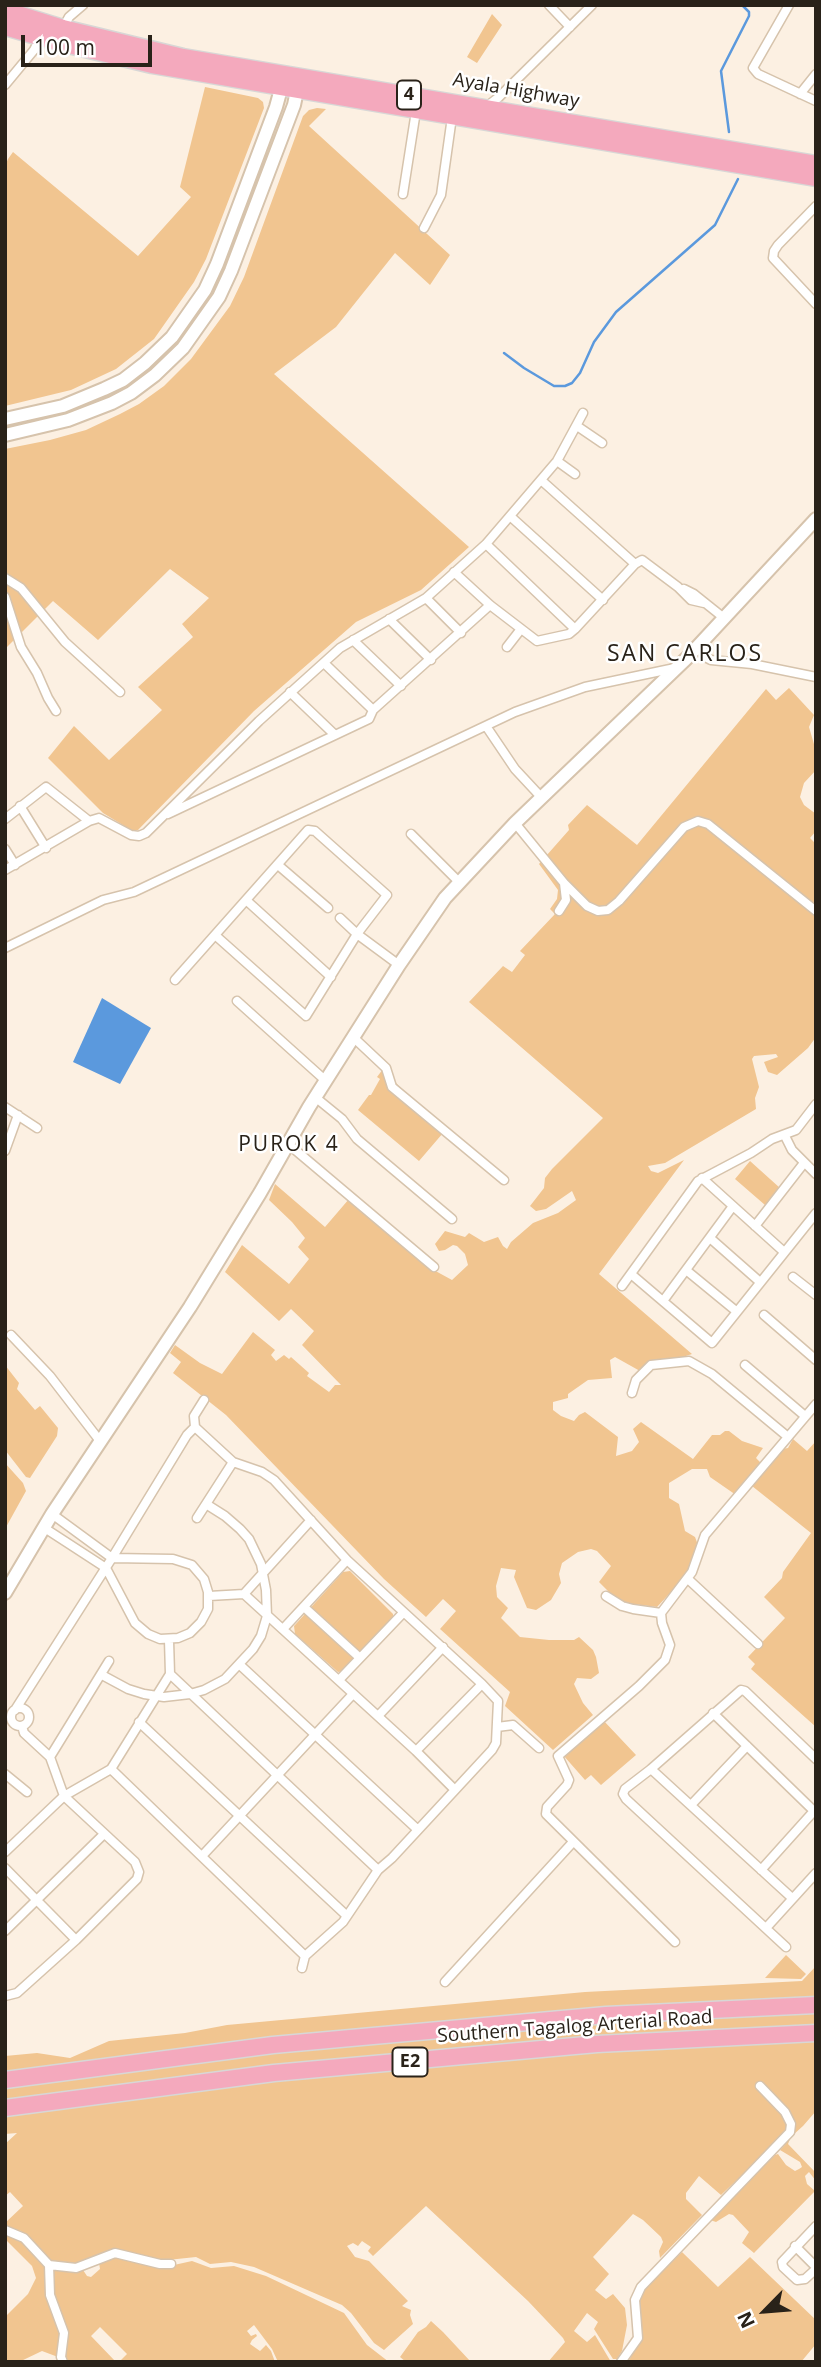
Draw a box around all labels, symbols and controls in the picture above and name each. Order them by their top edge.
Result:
scale bar [24,21,156,65]
text: 100 m [34,33,95,61]
street label: Ayala Highway [451,69,581,113]
road number: 4 [397,80,421,110]
district label: SAN CARLOS [608,640,762,668]
district label: PUROK 4 [239,1132,339,1158]
street label: Southern Tagalog Arterial Road [437,2006,713,2048]
road number: E2 [392,2048,428,2076]
north arrow [730,2276,800,2346]
text: N [731,2307,761,2332]

